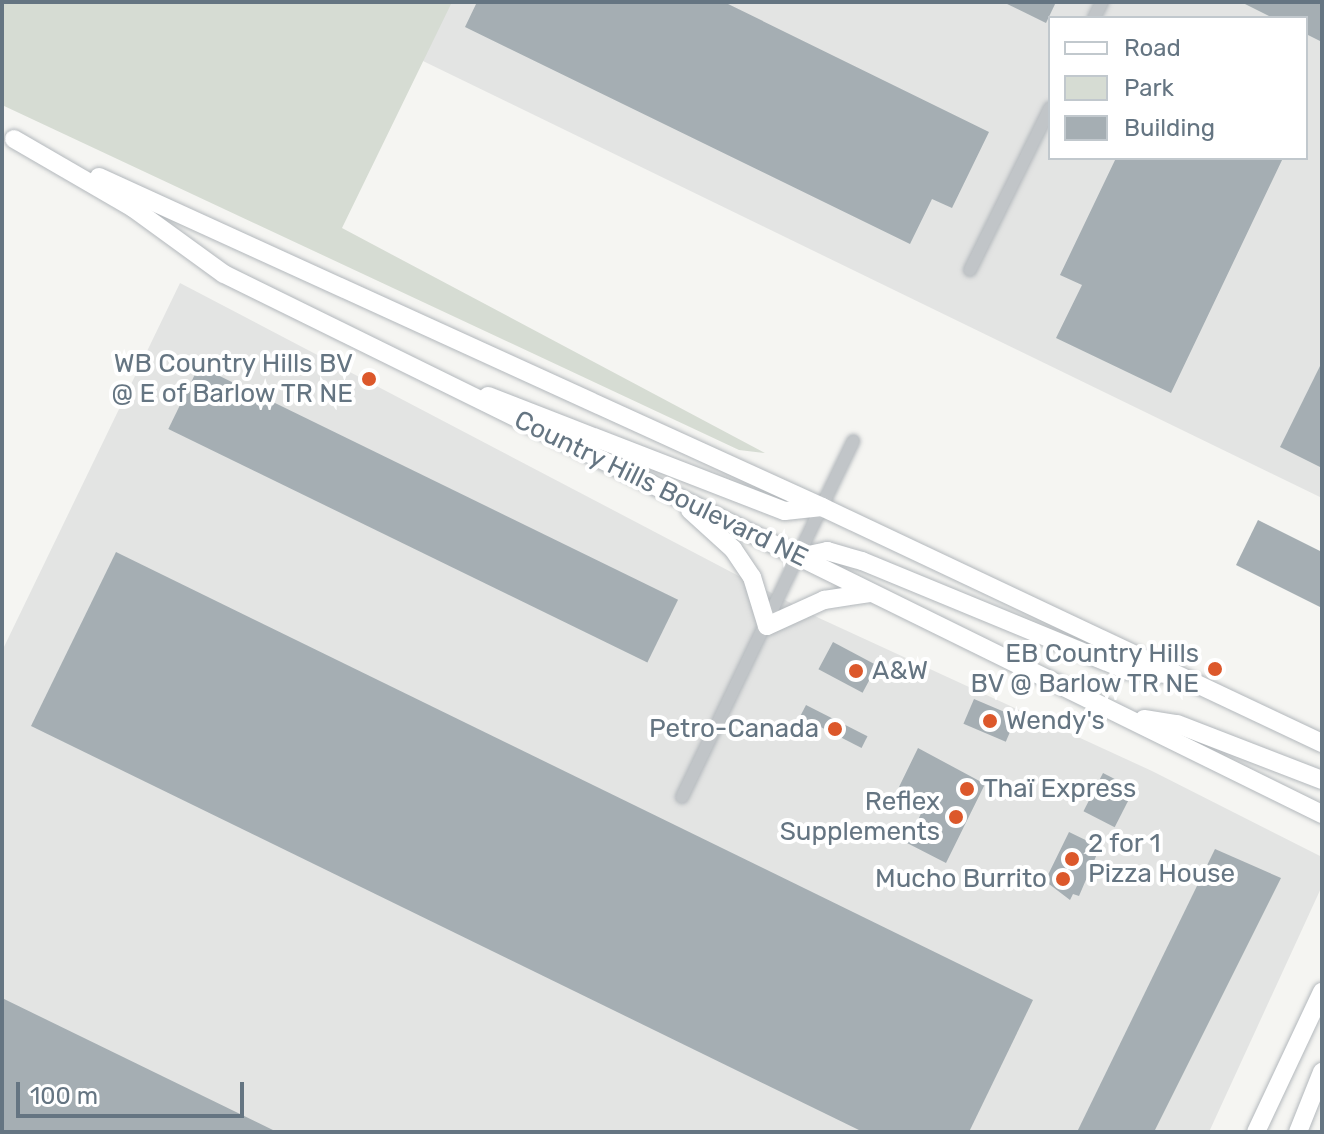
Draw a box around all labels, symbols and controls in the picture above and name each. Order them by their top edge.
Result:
legend [1048,16,1308,160]
text: Road [1124,34,1181,62]
text: Park [1124,74,1174,102]
text: Building [1124,114,1215,142]
place label: WB Country Hills BV @ E of Barlow TR NE [110,348,353,410]
marker: WB Country Hills BV @ E of Barlow TR NE [360,370,378,388]
street label: Country Hills Boulevard NE [509,404,813,574]
place label: EB Country Hills BV @ Barlow TR NE [969,638,1199,700]
place label: A&W [872,655,928,687]
marker: EB Country Hills BV @ Barlow TR NE [1206,660,1224,678]
marker: A&W [847,662,865,680]
place label: Wendy's [1006,705,1105,737]
marker: Wendy's [981,712,999,730]
place label: Petro-Canada [649,713,819,745]
marker: Petro-Canada [826,720,844,738]
place label: Thaï Express [983,773,1136,805]
marker: Thaï Express [958,780,976,798]
place label: Reflex Supplements [780,786,940,848]
marker: Reflex Supplements [947,808,965,826]
place label: 2 for 1 Pizza House [1088,828,1235,890]
marker: 2 for 1 Pizza House [1063,850,1081,868]
place label: Mucho Burrito [875,863,1047,895]
marker: Mucho Burrito [1054,870,1072,888]
scale bar [20,1066,248,1116]
text: 100 m [30,1082,98,1110]

